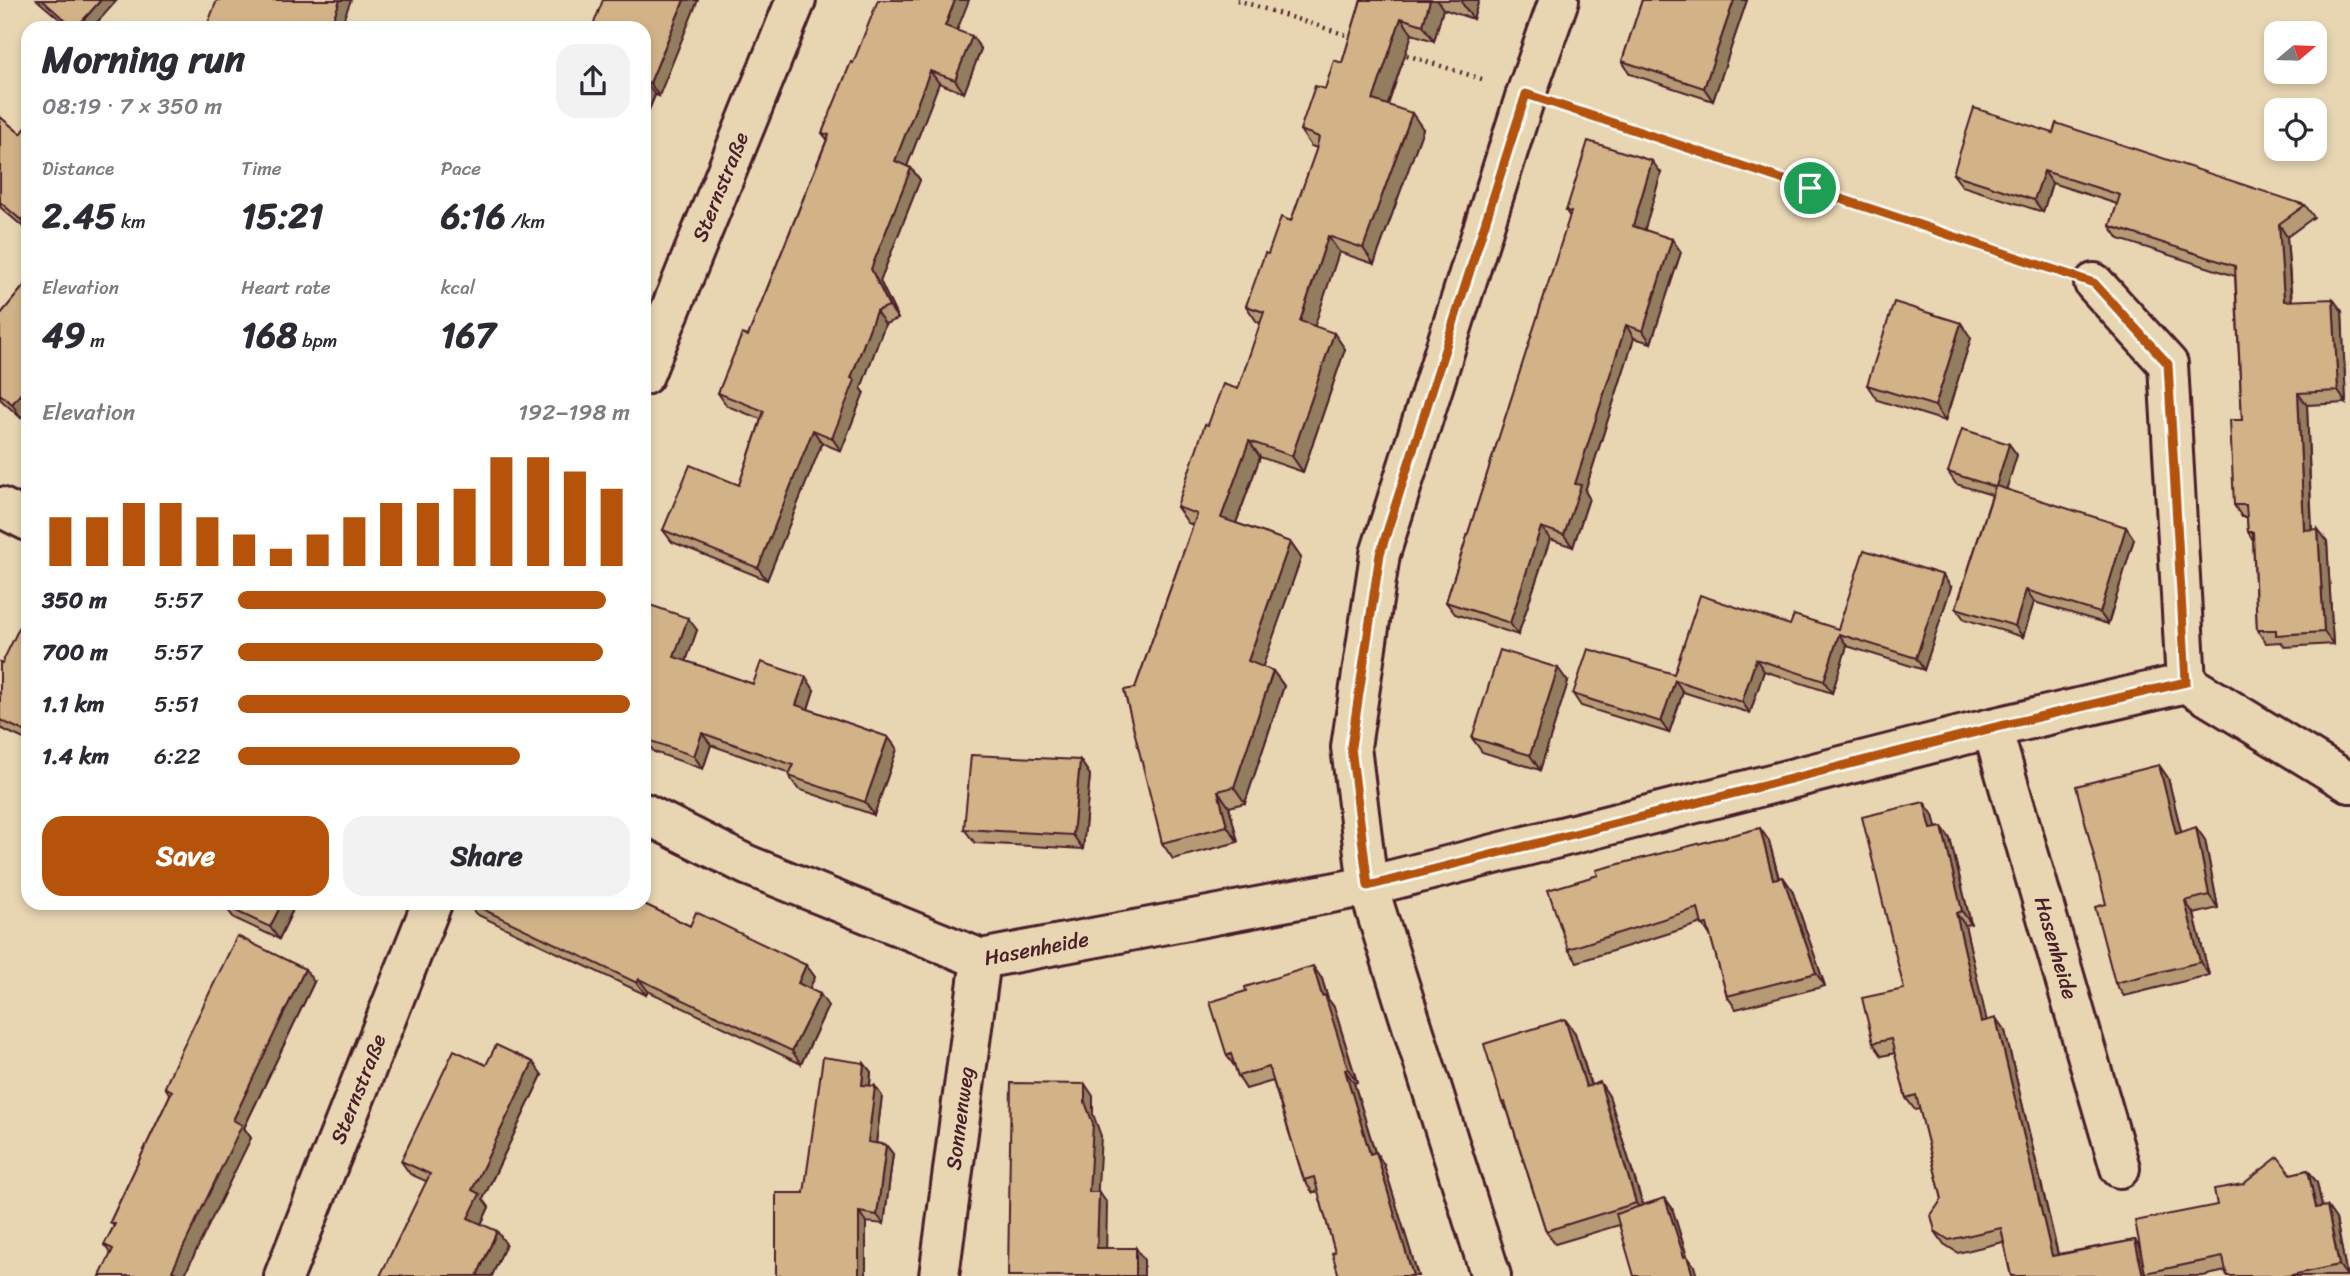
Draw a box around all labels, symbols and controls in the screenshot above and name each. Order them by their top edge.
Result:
north arrow [2264,21,2328,84]
map controls [2264,21,2327,161]
text: Morning run [42,26,245,93]
button: share [556,44,630,118]
text: 08:19 · 7 × 350 m [42,86,222,127]
button: locate [2264,98,2327,161]
street label: Sternstraße [681,126,760,248]
text: Distance [42,152,114,185]
text: Time [241,152,282,185]
text: Pace [441,152,481,185]
pin [1780,158,1840,218]
icon: arrive [1791,169,1829,207]
text: 2.45 [42,185,116,247]
text: 15:21 [241,185,324,247]
text: 6:16 [441,185,506,247]
text: km [116,205,146,238]
text: /km [506,205,545,238]
text: Elevation [42,271,119,304]
text: Heart rate [241,271,331,304]
text: kcal [441,271,475,304]
text: 49 [42,304,85,366]
text: 168 [241,304,297,366]
text: 167 [441,304,496,366]
text: m [85,324,105,357]
text: bpm [297,324,337,357]
text: Elevation [42,392,135,433]
text: 192–198 m [518,392,630,433]
text: 350 m [42,580,107,621]
text: 5:57 [154,580,202,621]
text: 700 m [42,632,108,673]
text: 5:57 [154,632,202,673]
text: 1.1 km [42,684,105,725]
text: 5:51 [154,684,199,725]
text: 1.4 km [42,736,109,777]
text: 6:22 [154,736,201,777]
button: Save [42,816,329,896]
button: Share [343,816,630,896]
street label: Hasenheide [2023,892,2089,1004]
street label: Hasenheide [981,920,1092,977]
street label: Sternstraße [319,1028,397,1150]
street label: Sonnenweg [934,1064,986,1172]

